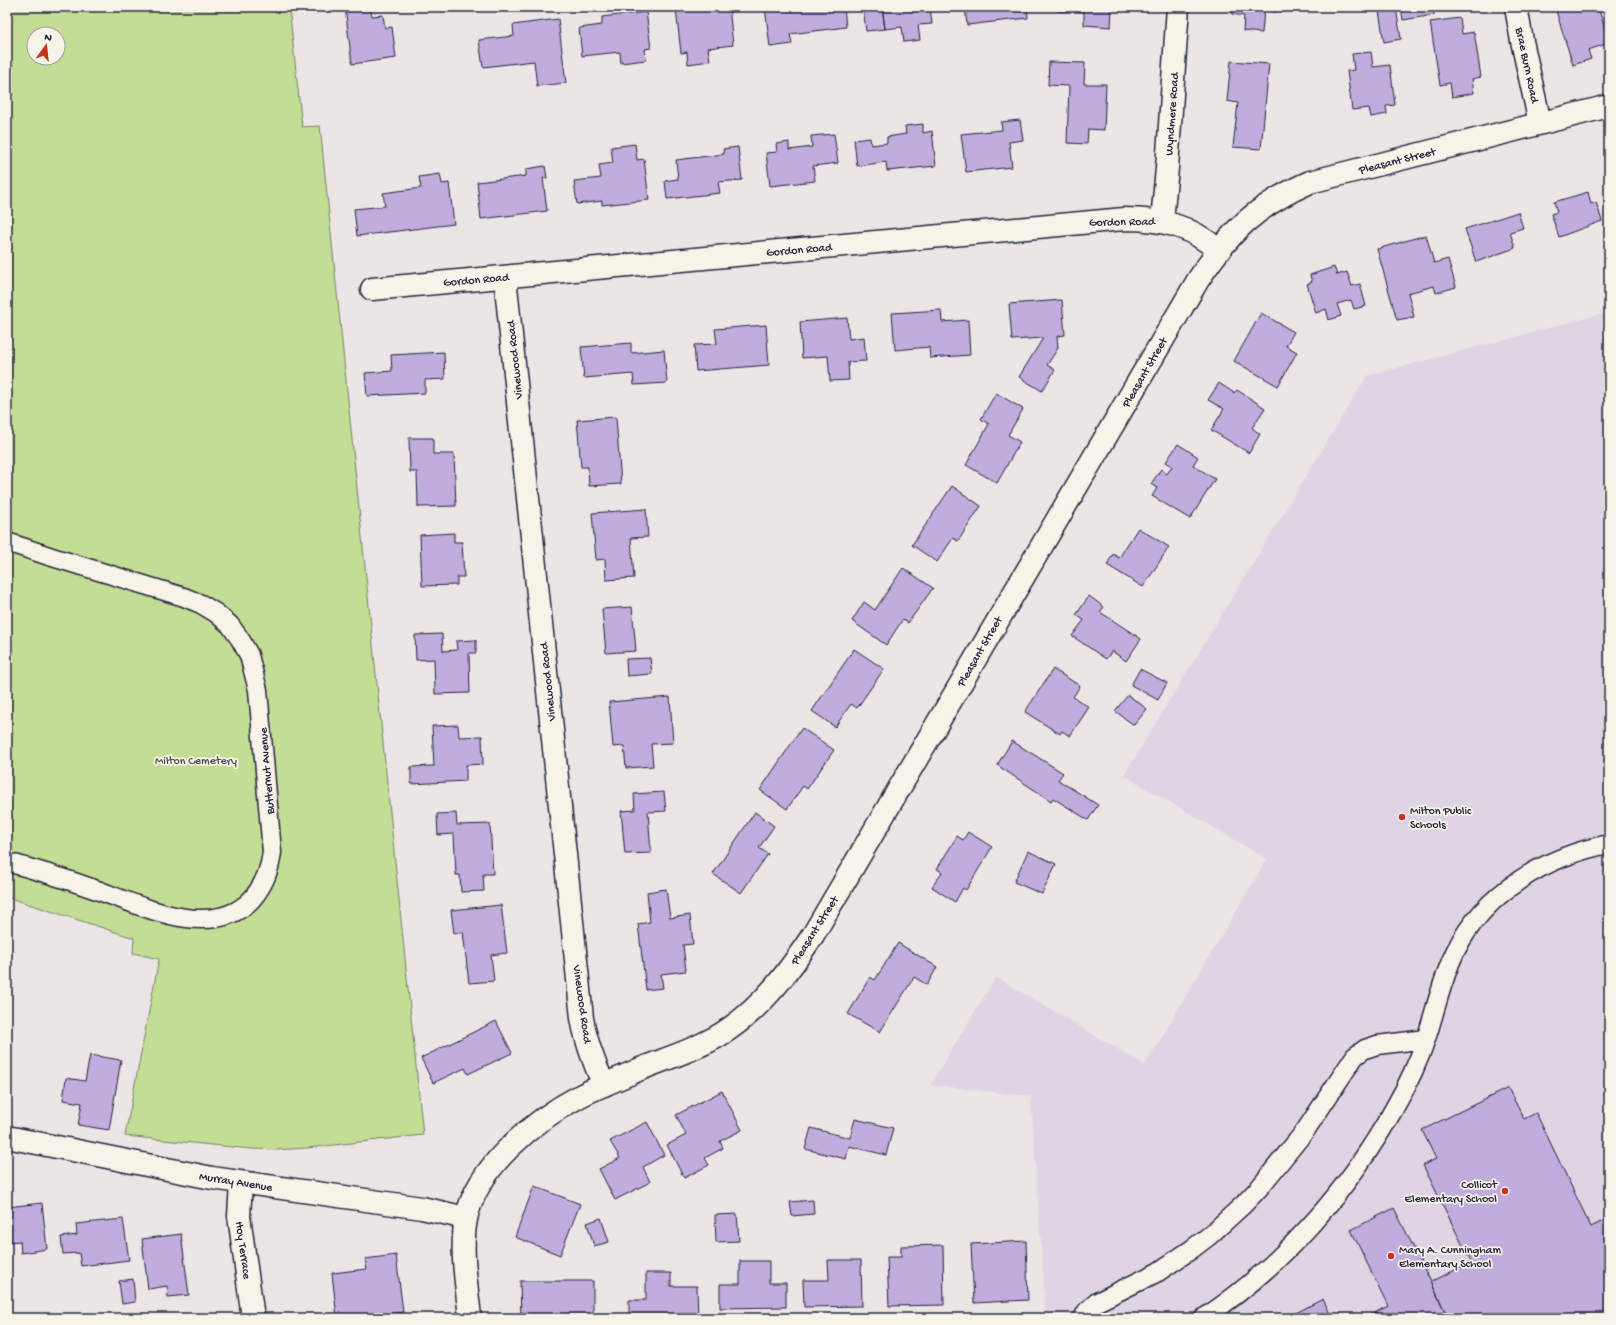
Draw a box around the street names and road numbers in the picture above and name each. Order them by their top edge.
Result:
street label: Brae Burn Road [1511,25,1541,105]
street label: Wyndmere Road [1163,71,1183,156]
street label: Pleasant Street [1357,145,1438,178]
street label: Gordon Road [1089,215,1156,231]
street label: Gordon Road [766,241,834,261]
street label: Gordon Road [443,271,511,291]
street label: Vinewood Road [505,319,527,401]
street label: Pleasant Street [1120,334,1172,411]
street label: Pleasant Street [955,613,1007,690]
street label: Vinewood Road [538,641,560,723]
street label: Butternut Avenue [257,726,279,816]
street label: Pleasant Street [788,893,843,969]
street label: Vinewood Road [568,963,594,1045]
street label: Murray Avenue [198,1170,274,1196]
street label: Hoy Terrace [231,1221,253,1281]

